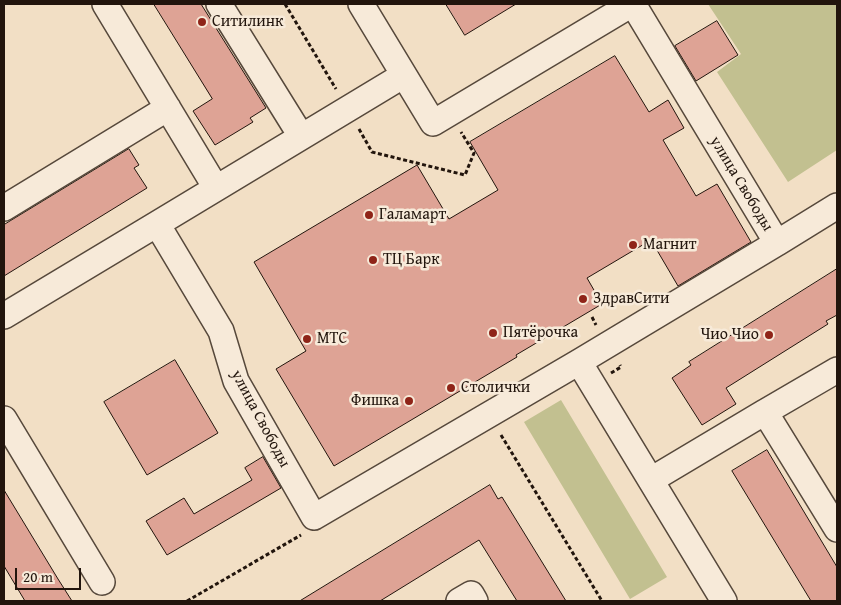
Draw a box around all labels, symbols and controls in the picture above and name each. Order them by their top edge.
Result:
place label: Ситилинк [212,12,283,32]
marker: Ситилинк [196,16,208,28]
street label: улица Свободы [705,133,777,235]
place label: Галамарт [379,205,446,225]
marker: Галамарт [363,209,375,221]
place label: Магнит [643,235,696,255]
marker: Магнит [627,239,639,251]
place label: ТЦ Барк [383,250,439,270]
marker: ТЦ Барк [367,254,379,266]
place label: ЗдравСити [593,289,669,309]
marker: ЗдравСити [577,293,589,305]
place label: Пятёрочка [503,323,578,343]
place label: Чио Чио [701,325,759,345]
marker: Пятёрочка [487,327,499,339]
place label: МТС [317,329,347,349]
marker: Чио Чио [763,329,775,341]
marker: МТС [301,333,313,345]
street label: улица Свободы [226,367,294,471]
place label: Столички [461,378,530,398]
marker: Столички [445,382,457,394]
place label: Фишка [351,391,399,411]
marker: Фишка [403,395,415,407]
scale bar [18,558,84,590]
text: 20 m [23,566,53,587]

